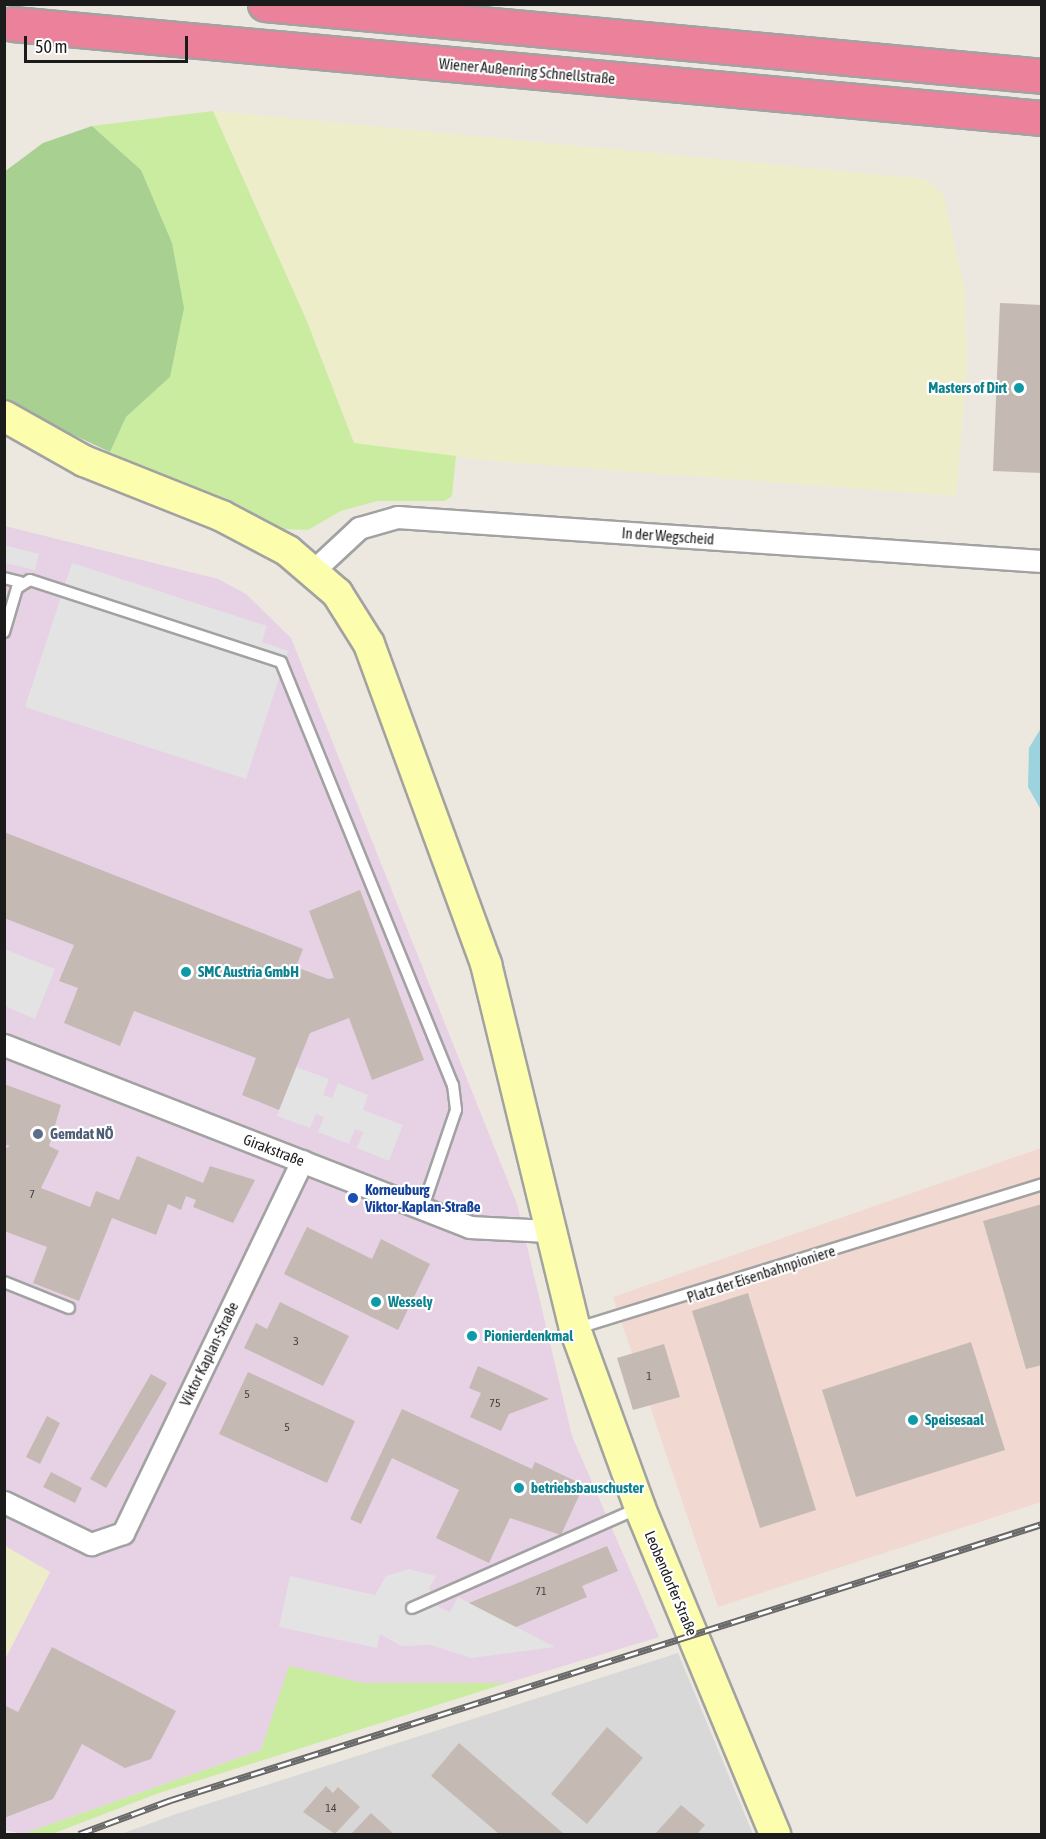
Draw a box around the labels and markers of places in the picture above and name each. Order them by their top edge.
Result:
place label: Masters of Dirt [928,379,1007,397]
marker: Masters of Dirt [1012,381,1026,395]
place label: SMC Austria GmbH [198,963,299,981]
marker: SMC Austria GmbH [179,965,193,979]
place label: Gemdat NÖ [50,1125,114,1143]
marker: Gemdat NÖ [31,1127,45,1141]
place label: Korneuburg Viktor-Kaplan-Straße [365,1180,480,1215]
marker: Korneuburg Viktor-Kaplan-Straße [346,1191,360,1205]
place label: Wessely [388,1293,433,1311]
marker: Wessely [369,1295,383,1309]
place label: Pionierdenkmal [484,1327,573,1345]
marker: Pionierdenkmal [465,1329,479,1343]
place label: Speisesaal [925,1411,984,1429]
marker: Speisesaal [906,1413,920,1427]
place label: betriebsbauschuster [531,1479,644,1497]
marker: betriebsbauschuster [512,1481,526,1495]

